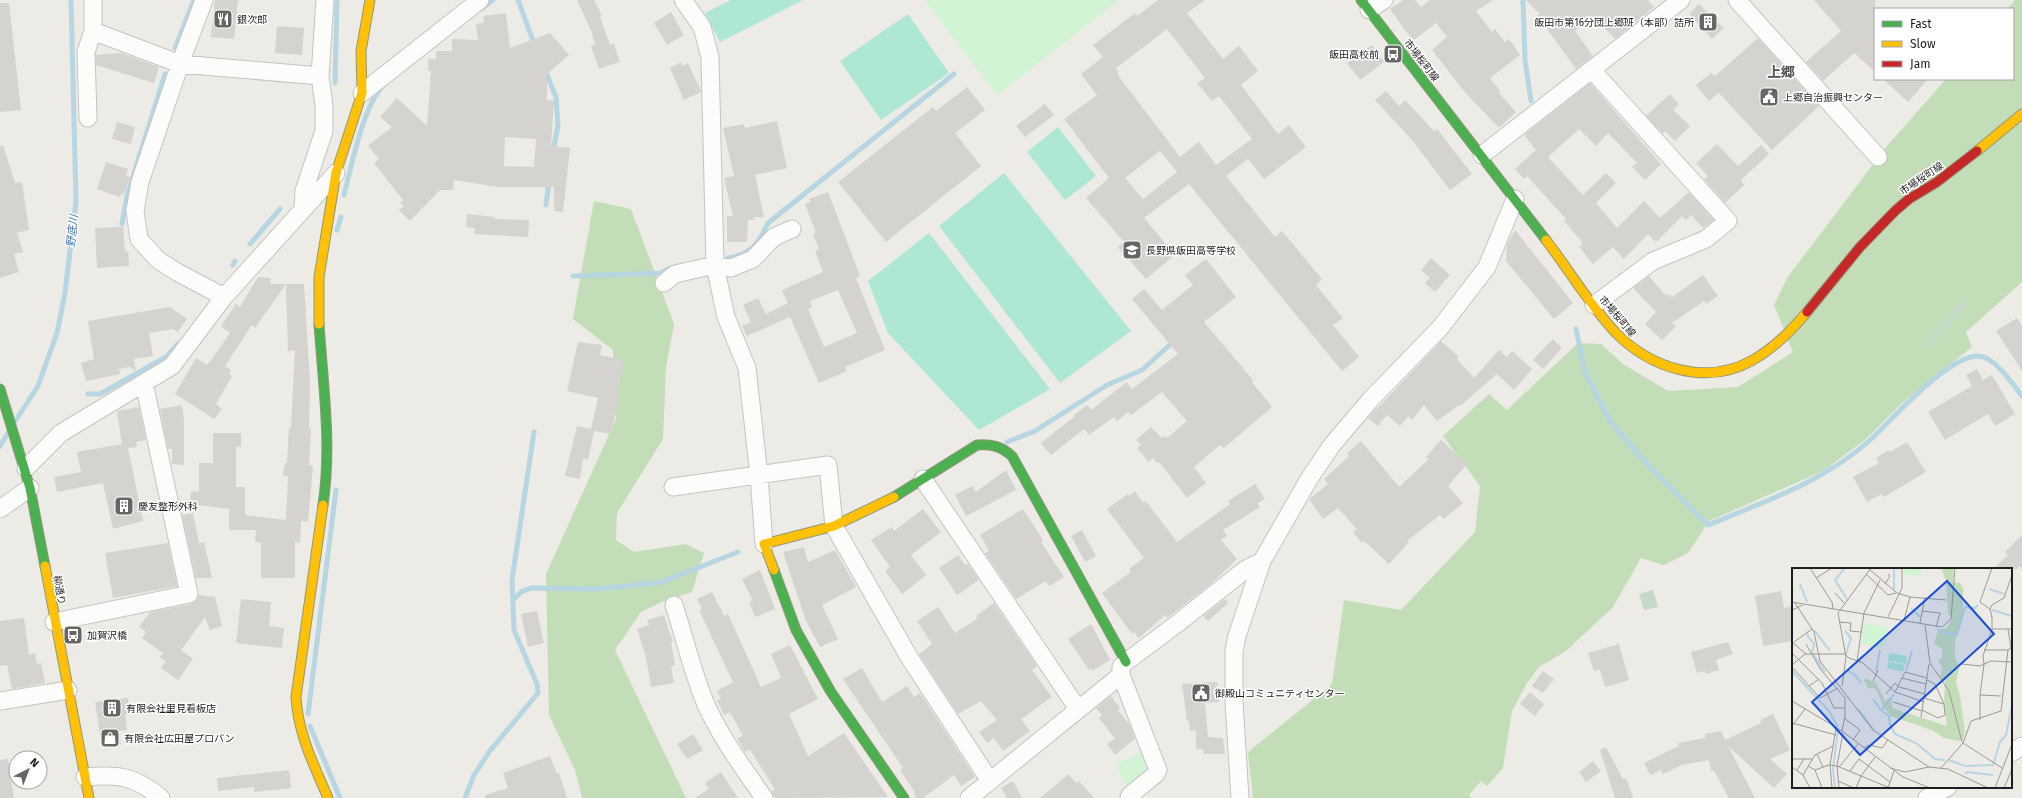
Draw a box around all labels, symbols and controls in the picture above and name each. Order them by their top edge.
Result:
restaurant icon: 銀次郎 [212,8,234,30]
legend [1874,8,2014,80]
building icon: 飯田市第16分団上郷班（本部）詰所 [1697,11,1719,33]
place label: 銀次郎 [237,14,267,26]
place label: 飯田市第16分団上郷班（本部）詰所 [1534,17,1694,29]
text: Fast [1910,17,1932,31]
street label: 市場桜町線 [1401,37,1441,84]
text: Slow [1910,37,1936,51]
bus stop icon: 飯田高校前 [1382,43,1404,65]
place label: 飯田高校前 [1329,49,1379,61]
text: Jam [1910,57,1930,71]
district label: 上郷 [1767,64,1795,81]
public building icon: 上郷自治振興センター [1758,86,1780,108]
place label: 上郷自治振興センター [1783,92,1883,104]
street label: 市場桜町線 [1897,160,1946,198]
water label: 野底川 [64,213,81,248]
school or university icon: 長野県飯田高等学校 [1121,239,1143,261]
place label: 長野県飯田高等学校 [1146,245,1236,257]
street label: 市場桜町線 [1596,294,1638,339]
building icon: 慶友整形外科 [113,495,135,517]
place label: 慶友整形外科 [138,501,198,513]
inset map [1792,568,2012,788]
street label: 柳通り [51,574,68,606]
bus stop icon: 加賀沢橋 [62,624,84,646]
place label: 加賀沢橋 [87,630,127,642]
public building icon: 御殿山コミュニティセンター [1190,682,1212,704]
place label: 御殿山コミュニティセンター [1215,688,1344,700]
building icon: 有限会社里見看板店 [101,697,123,719]
place label: 有限会社里見看板店 [126,703,216,715]
shop icon: 有限会社広田屋プロパン [99,727,121,749]
place label: 有限会社広田屋プロパン [124,733,235,745]
north arrow [8,750,48,790]
text: N [27,756,41,770]

